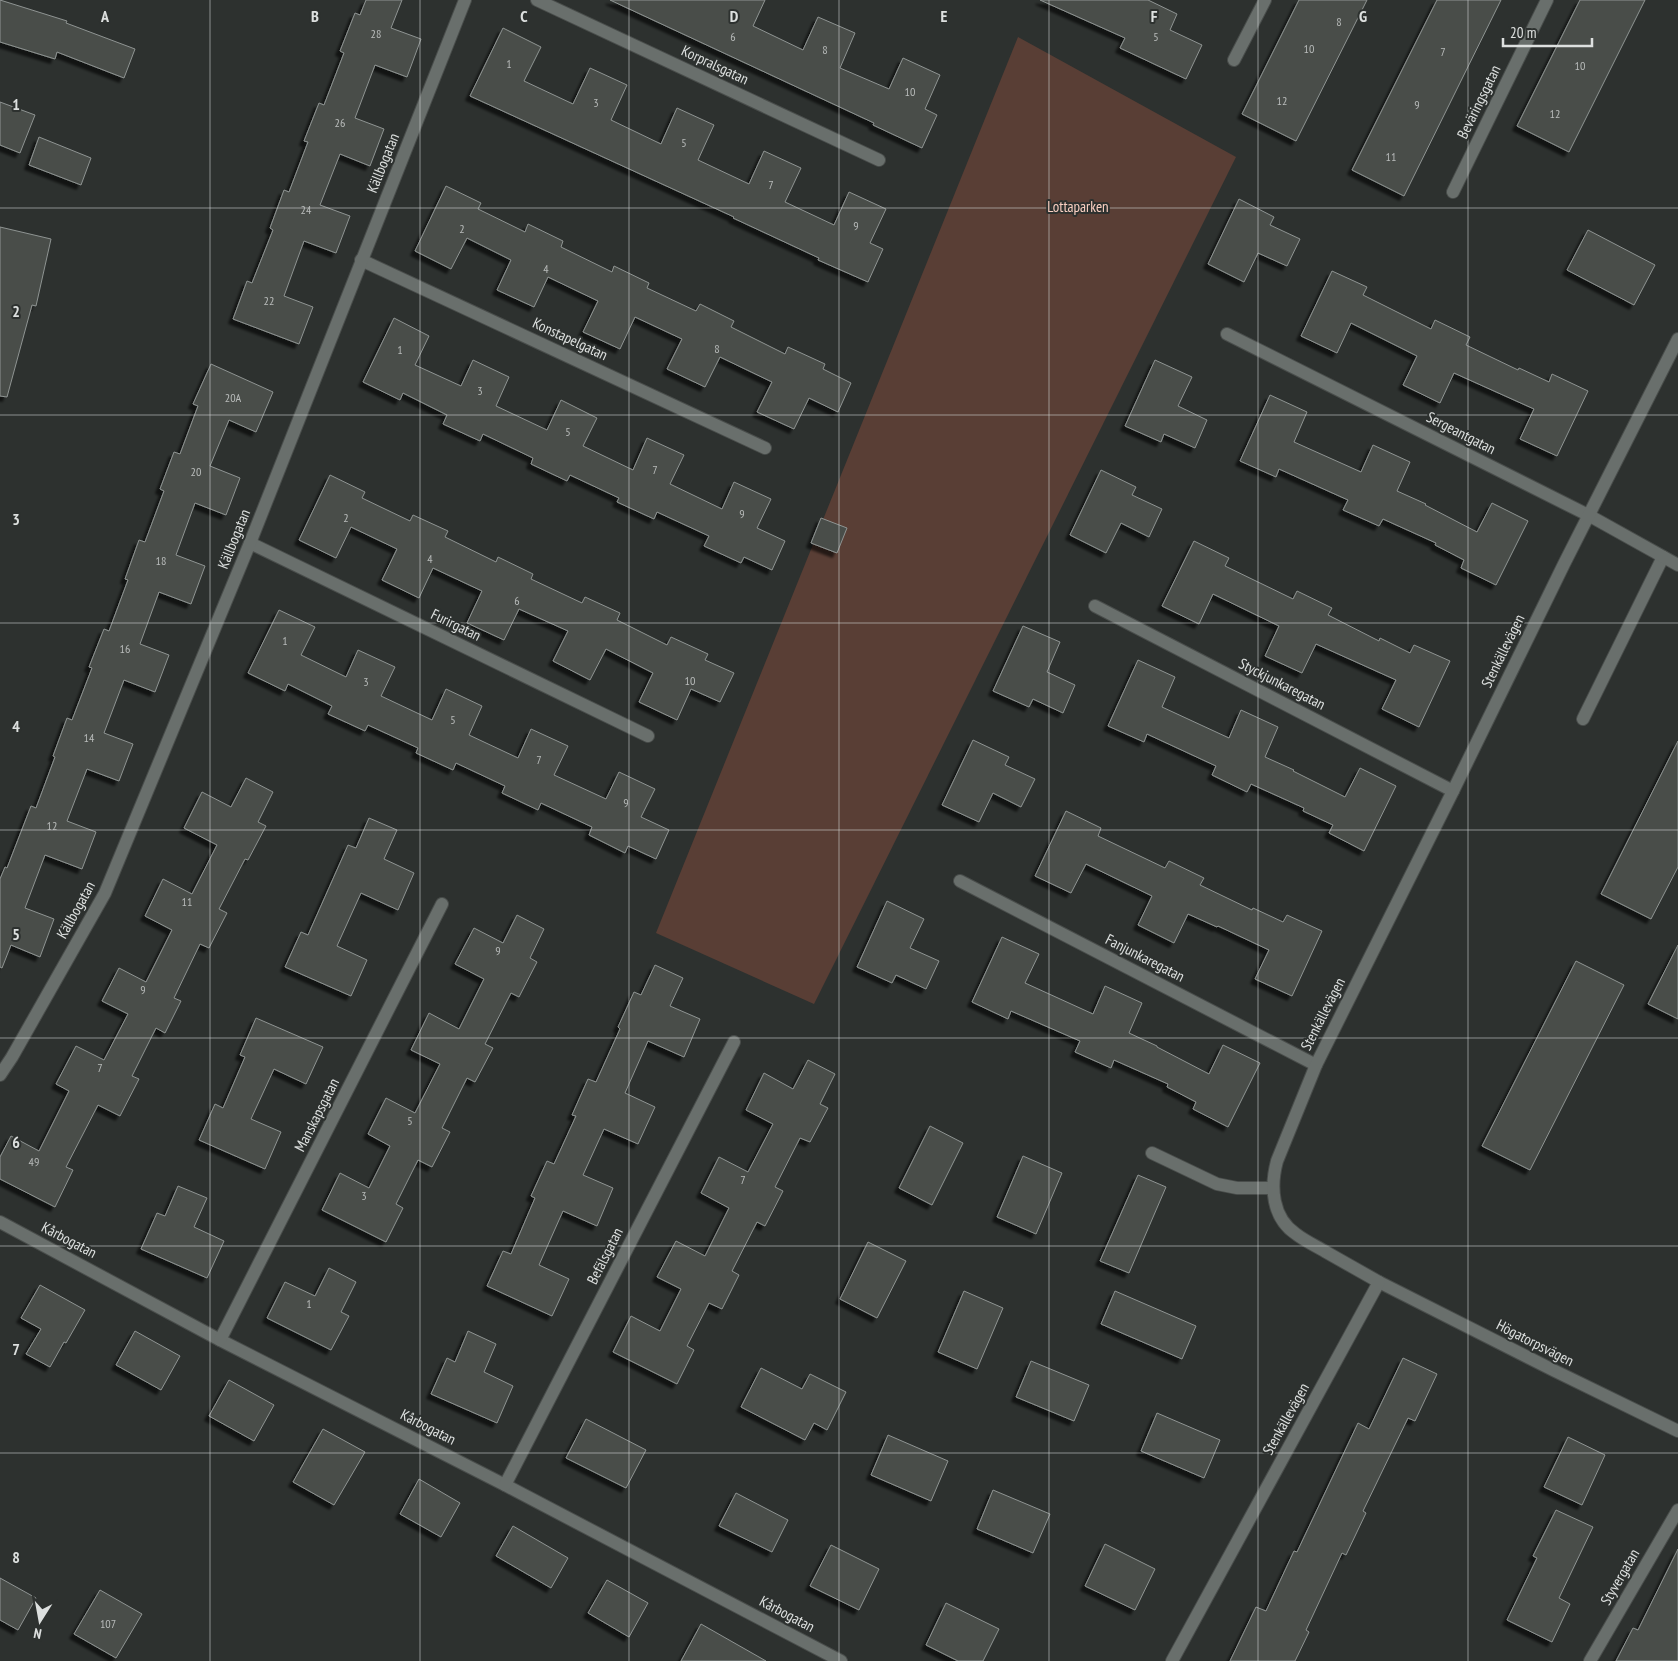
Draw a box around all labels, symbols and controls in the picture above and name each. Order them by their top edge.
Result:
text: A [100,6,110,26]
text: B [311,6,319,26]
text: C [520,6,528,26]
text: D [730,6,739,26]
text: E [941,6,948,26]
text: F [1151,6,1158,26]
text: G [1359,6,1367,26]
house number: 8 [1336,14,1342,29]
scale bar [1503,15,1592,47]
text: 20 m [1510,23,1536,42]
house number: 28 [371,26,381,41]
house number: 6 [730,29,736,44]
house number: 5 [1153,29,1159,44]
street label: Korpralsgatan [679,41,752,88]
house number: 10 [1304,41,1314,56]
house number: 8 [822,42,828,57]
house number: 7 [1440,44,1446,59]
house number: 1 [506,56,512,71]
house number: 10 [1575,58,1585,73]
street label: Beväringsgatan [1453,62,1505,142]
house number: 10 [905,84,915,99]
house number: 12 [1277,93,1287,108]
text: 1 [12,94,20,114]
house number: 3 [593,95,599,110]
house number: 9 [1414,97,1420,112]
house number: 12 [1550,106,1560,121]
house number: 26 [335,115,345,130]
street label: Källbogatan [362,130,403,195]
house number: 5 [681,135,687,150]
house number: 11 [1386,149,1396,164]
house number: 7 [768,177,774,192]
park label: Lottaparken [1047,197,1109,216]
house number: 24 [301,202,312,217]
house number: 9 [853,218,859,233]
house number: 2 [459,221,465,236]
house number: 4 [543,261,549,276]
house number: 22 [264,293,274,308]
text: 2 [12,301,20,321]
street label: Konstapelgatan [530,313,611,364]
house number: 8 [714,341,720,356]
house number: 1 [397,342,403,357]
house number: 3 [477,383,483,398]
house number: 20A [225,390,242,405]
street label: Sergeantgatan [1423,407,1499,458]
house number: 5 [565,424,571,439]
house number: 7 [652,462,658,477]
house number: 20 [191,464,201,479]
street label: Källbogatan [213,506,254,571]
house number: 9 [739,506,745,521]
text: 3 [12,509,20,529]
house number: 2 [343,510,349,525]
house number: 4 [427,551,433,566]
house number: 18 [156,553,166,568]
house number: 6 [514,593,520,608]
street label: Furirgatan [428,604,484,645]
street label: Stenkällevägen [1477,611,1528,690]
house number: 1 [282,633,288,648]
house number: 16 [120,641,130,656]
street label: Styckjunkaregatan [1236,654,1329,714]
house number: 10 [685,673,695,688]
house number: 3 [363,674,369,689]
house number: 5 [450,712,456,727]
text: 4 [12,716,20,736]
house number: 14 [84,730,95,745]
house number: 7 [536,752,542,767]
house number: 9 [623,795,629,810]
house number: 12 [47,818,57,833]
street label: Källbogatan [52,878,99,942]
house number: 11 [182,894,192,909]
text: 5 [12,924,20,944]
street label: Fanjunkaregatan [1102,930,1188,986]
house number: 9 [495,943,501,958]
street label: Stenkällevägen [1296,974,1349,1053]
house number: 9 [140,982,146,997]
house number: 7 [97,1060,103,1075]
street label: Manskapsgatan [290,1075,343,1155]
house number: 5 [407,1113,413,1128]
text: 6 [12,1132,20,1152]
house number: 49 [29,1154,39,1169]
house number: 7 [740,1172,746,1187]
house number: 3 [361,1188,367,1203]
street label: Kårbogatan [38,1217,100,1262]
street label: Befälsgatan [582,1224,627,1287]
house number: 1 [306,1296,312,1311]
street label: Högatorpsvägen [1493,1315,1577,1370]
text: 7 [12,1339,20,1359]
street label: Stenkällevägen [1258,1380,1313,1458]
street label: Kårbogatan [397,1405,459,1449]
street label: Styvergatan [1596,1545,1643,1608]
text: 8 [12,1547,20,1567]
street label: Kårbogatan [756,1591,818,1636]
north arrow [15,1596,65,1646]
house number: 107 [100,1616,116,1631]
text: N [32,1624,43,1643]

